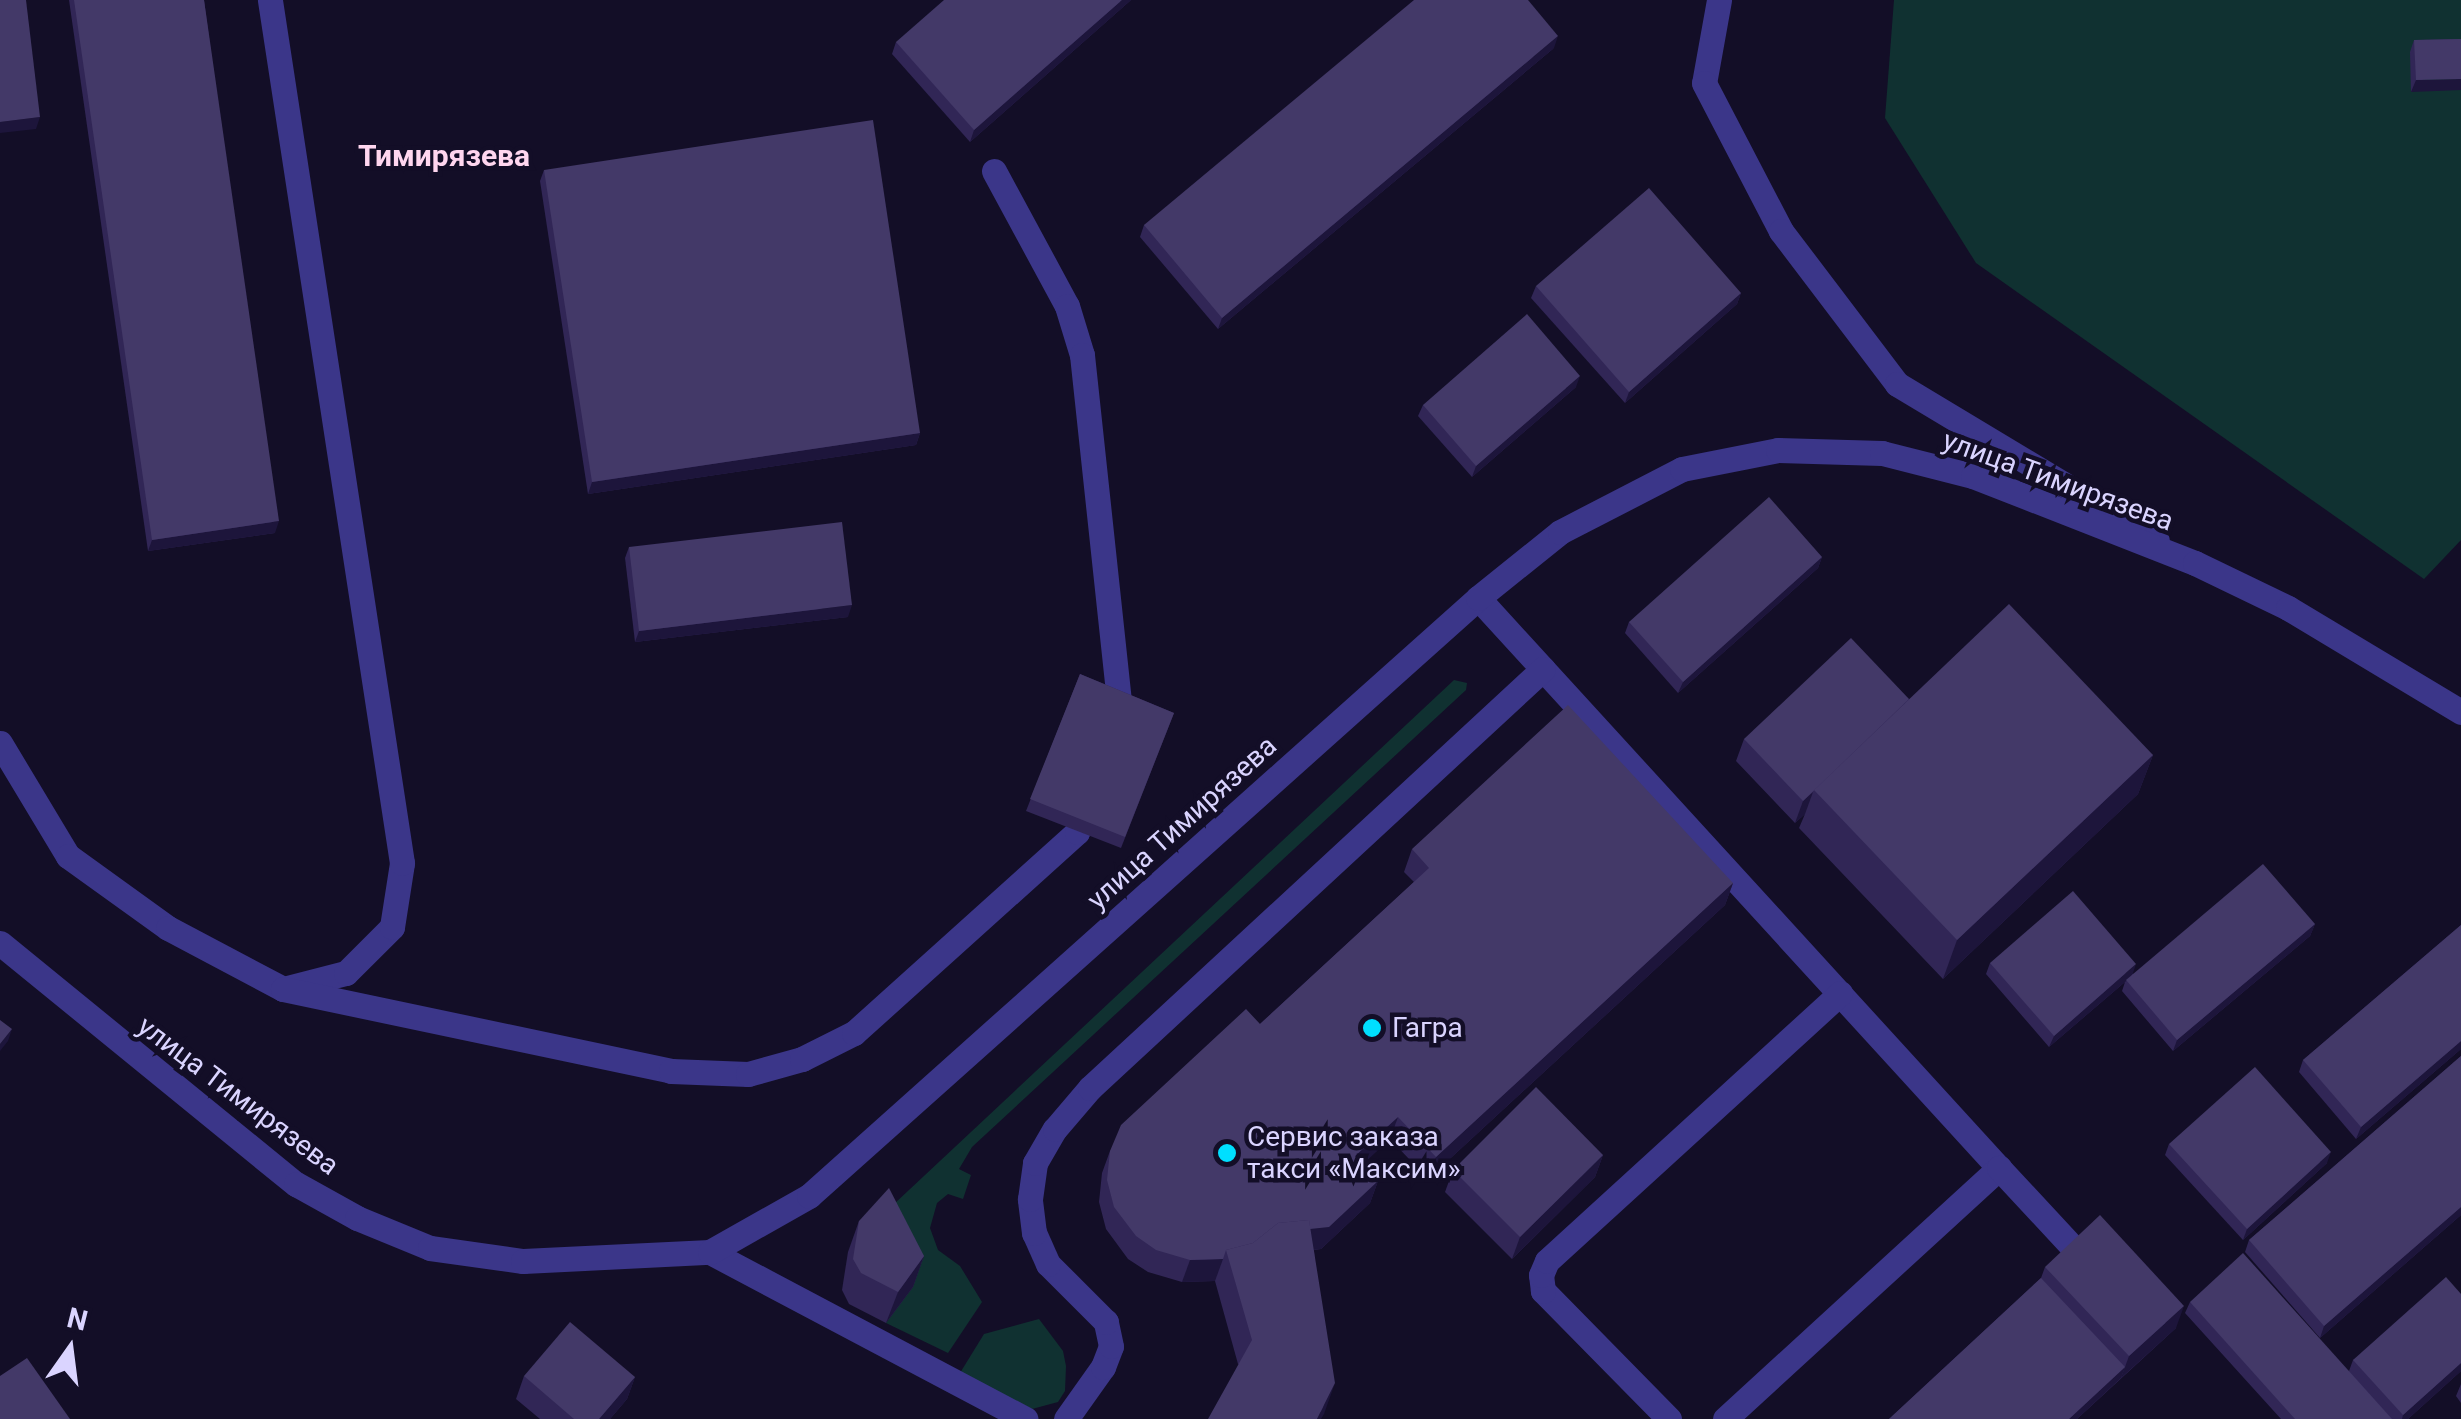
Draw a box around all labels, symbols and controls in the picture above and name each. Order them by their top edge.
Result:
district label: Тимирязева [358,138,530,174]
street label: улица Тимирязева [1938,424,2178,538]
street label: улица Тимирязева [1080,729,1284,917]
street label: улица Тимирязева [131,1009,345,1183]
place label: Гагра [1392,1011,1463,1045]
marker: Гагра [1361,1017,1383,1039]
place label: Сервис заказа такси «Максим» [1247,1120,1461,1186]
marker: Сервис заказа такси «Максим» [1216,1142,1238,1164]
north arrow [20,1299,120,1399]
text: N [64,1301,91,1338]

